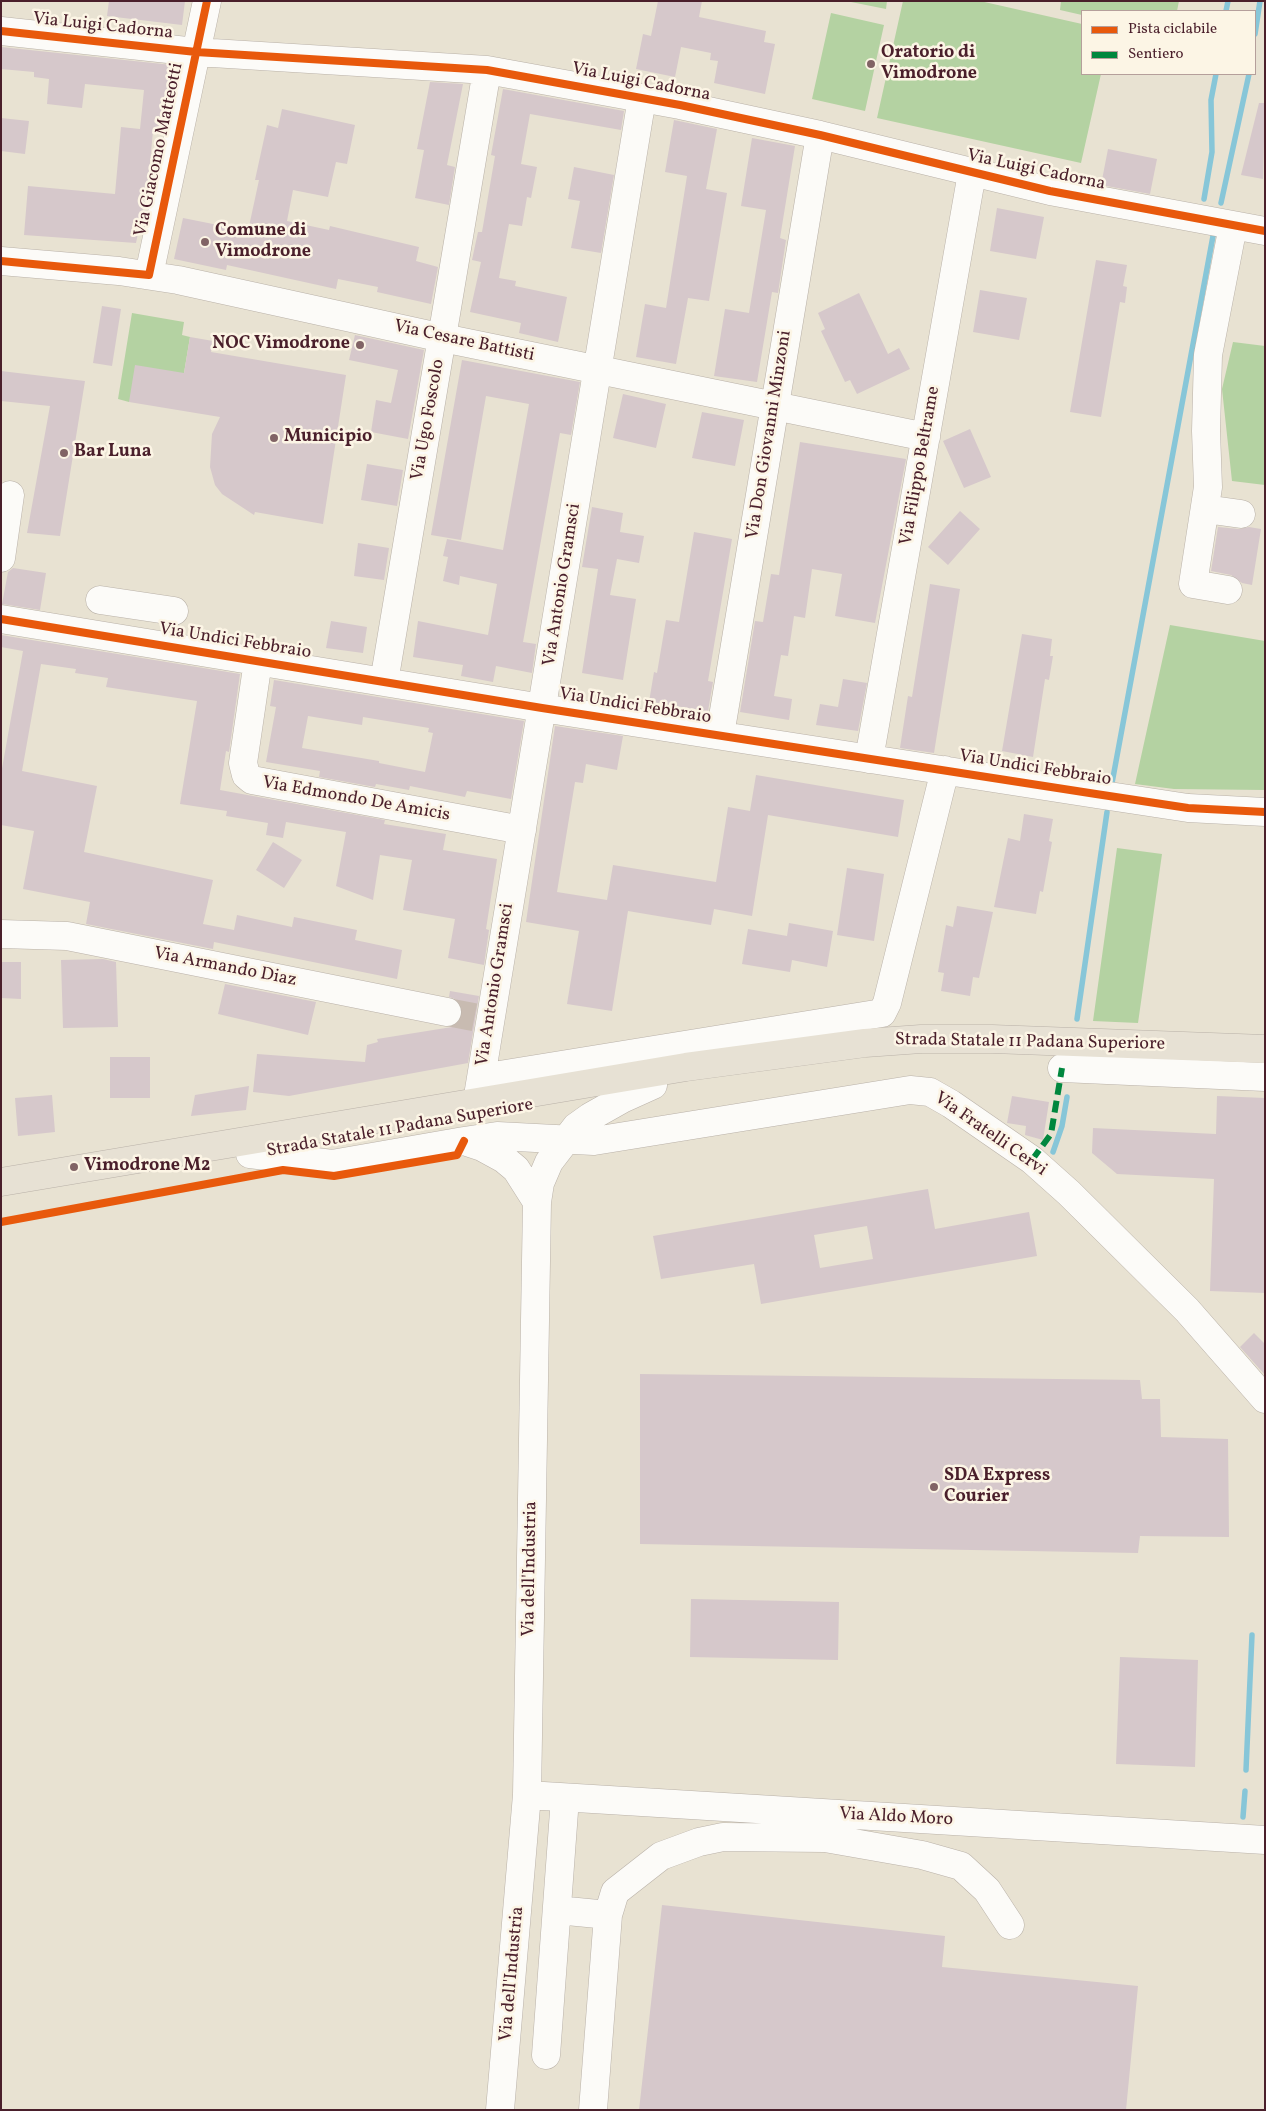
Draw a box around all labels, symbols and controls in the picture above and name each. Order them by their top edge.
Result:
street label: Via Luigi Cadorna [32,9,174,45]
legend [1081,10,1256,75]
text: Pista ciclabile [1128,19,1217,40]
place label: Oratorio di Vimodrone [881,43,977,86]
text: Sentiero [1128,44,1184,65]
marker: Oratorio di Vimodrone [865,58,877,70]
street label: Via Luigi Cadorna [570,59,712,107]
street label: Via Giacomo Matteotti [131,61,189,239]
street label: Via Luigi Cadorna [965,146,1107,196]
place label: Comune di Vimodrone [215,221,311,264]
marker: Comune di Vimodrone [199,236,211,248]
street label: Via Cesare Battisti [392,317,536,367]
street label: Via Don Giovanni Minzoni [743,329,797,541]
place label: NOC Vimodrone [212,334,350,356]
marker: NOC Vimodrone [354,339,366,351]
street label: Via Ugo Foscolo [408,358,450,482]
street label: Via Filippo Beltrame [896,385,946,547]
place label: Municipio [284,427,372,449]
marker: Municipio [268,432,280,444]
place label: Bar Luna [74,442,152,464]
marker: Bar Luna [58,447,70,459]
street label: Via Antonio Gramsci [539,502,587,668]
street label: Via Undici Febbraio [157,619,313,665]
street label: Via Undici Febbraio [557,684,713,730]
street label: Via Undici Febbraio [957,746,1113,792]
street label: Via Edmondo De Amicis [260,773,452,827]
street label: Via Antonio Gramsci [472,902,520,1068]
street label: Via Armando Diaz [152,944,298,992]
street label: Strada Statale 11 Padana Superiore [895,1030,1165,1056]
street label: Via Fratelli Cervi [930,1088,1050,1182]
street label: Strada Statale 11 Padana Superiore [265,1095,535,1163]
place label: Vimodrone M2 [84,1156,210,1178]
marker: Vimodrone M2 [68,1161,80,1173]
place label: SDA Express Courier [944,1466,1050,1508]
marker: SDA Express Courier [928,1481,940,1493]
street label: Via dell'Industria [519,1501,543,1637]
street label: Via Aldo Moro [839,1804,953,1832]
street label: Via dell'Industria [496,1906,530,2042]

